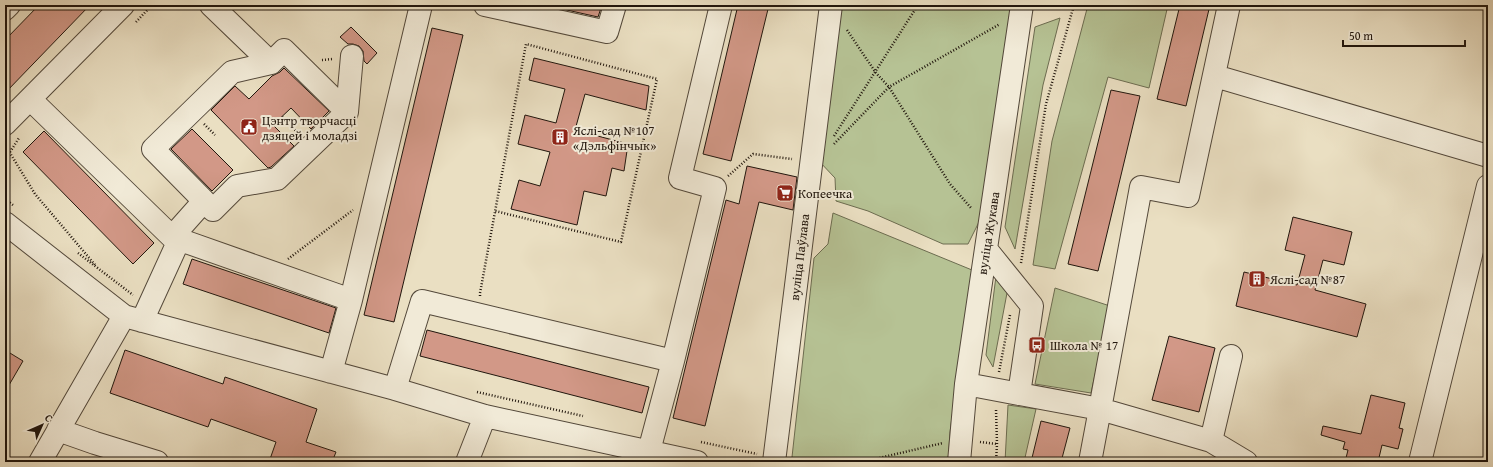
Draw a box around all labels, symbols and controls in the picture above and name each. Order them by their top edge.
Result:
scale bar [1343,22,1465,48]
text: 50 m [1349,27,1373,44]
place label: Цэнтр творчасці дзяцей і моладзі [262,111,358,145]
public building icon: Цэнтр творчасці дзяцей і моладзі [239,117,259,137]
place label: Яслі-сад №107 «Дэльфінчык» [572,121,656,155]
building icon: Яслі-сад №107 «Дэльфінчык» [550,127,570,147]
supermarket icon: Копеечка [775,183,795,203]
place label: Копеечка [798,184,853,203]
street label: вуліца Жукава [973,189,1005,276]
street label: вуліца Паўлава [785,212,814,302]
building icon: Яслі-сад №87 [1247,269,1267,289]
place label: Яслі-сад №87 [1269,270,1345,289]
bus stop icon: Школа № 17 [1027,335,1047,355]
place label: Школа № 17 [1050,336,1118,355]
north arrow [22,405,62,445]
text: С [41,410,57,426]

